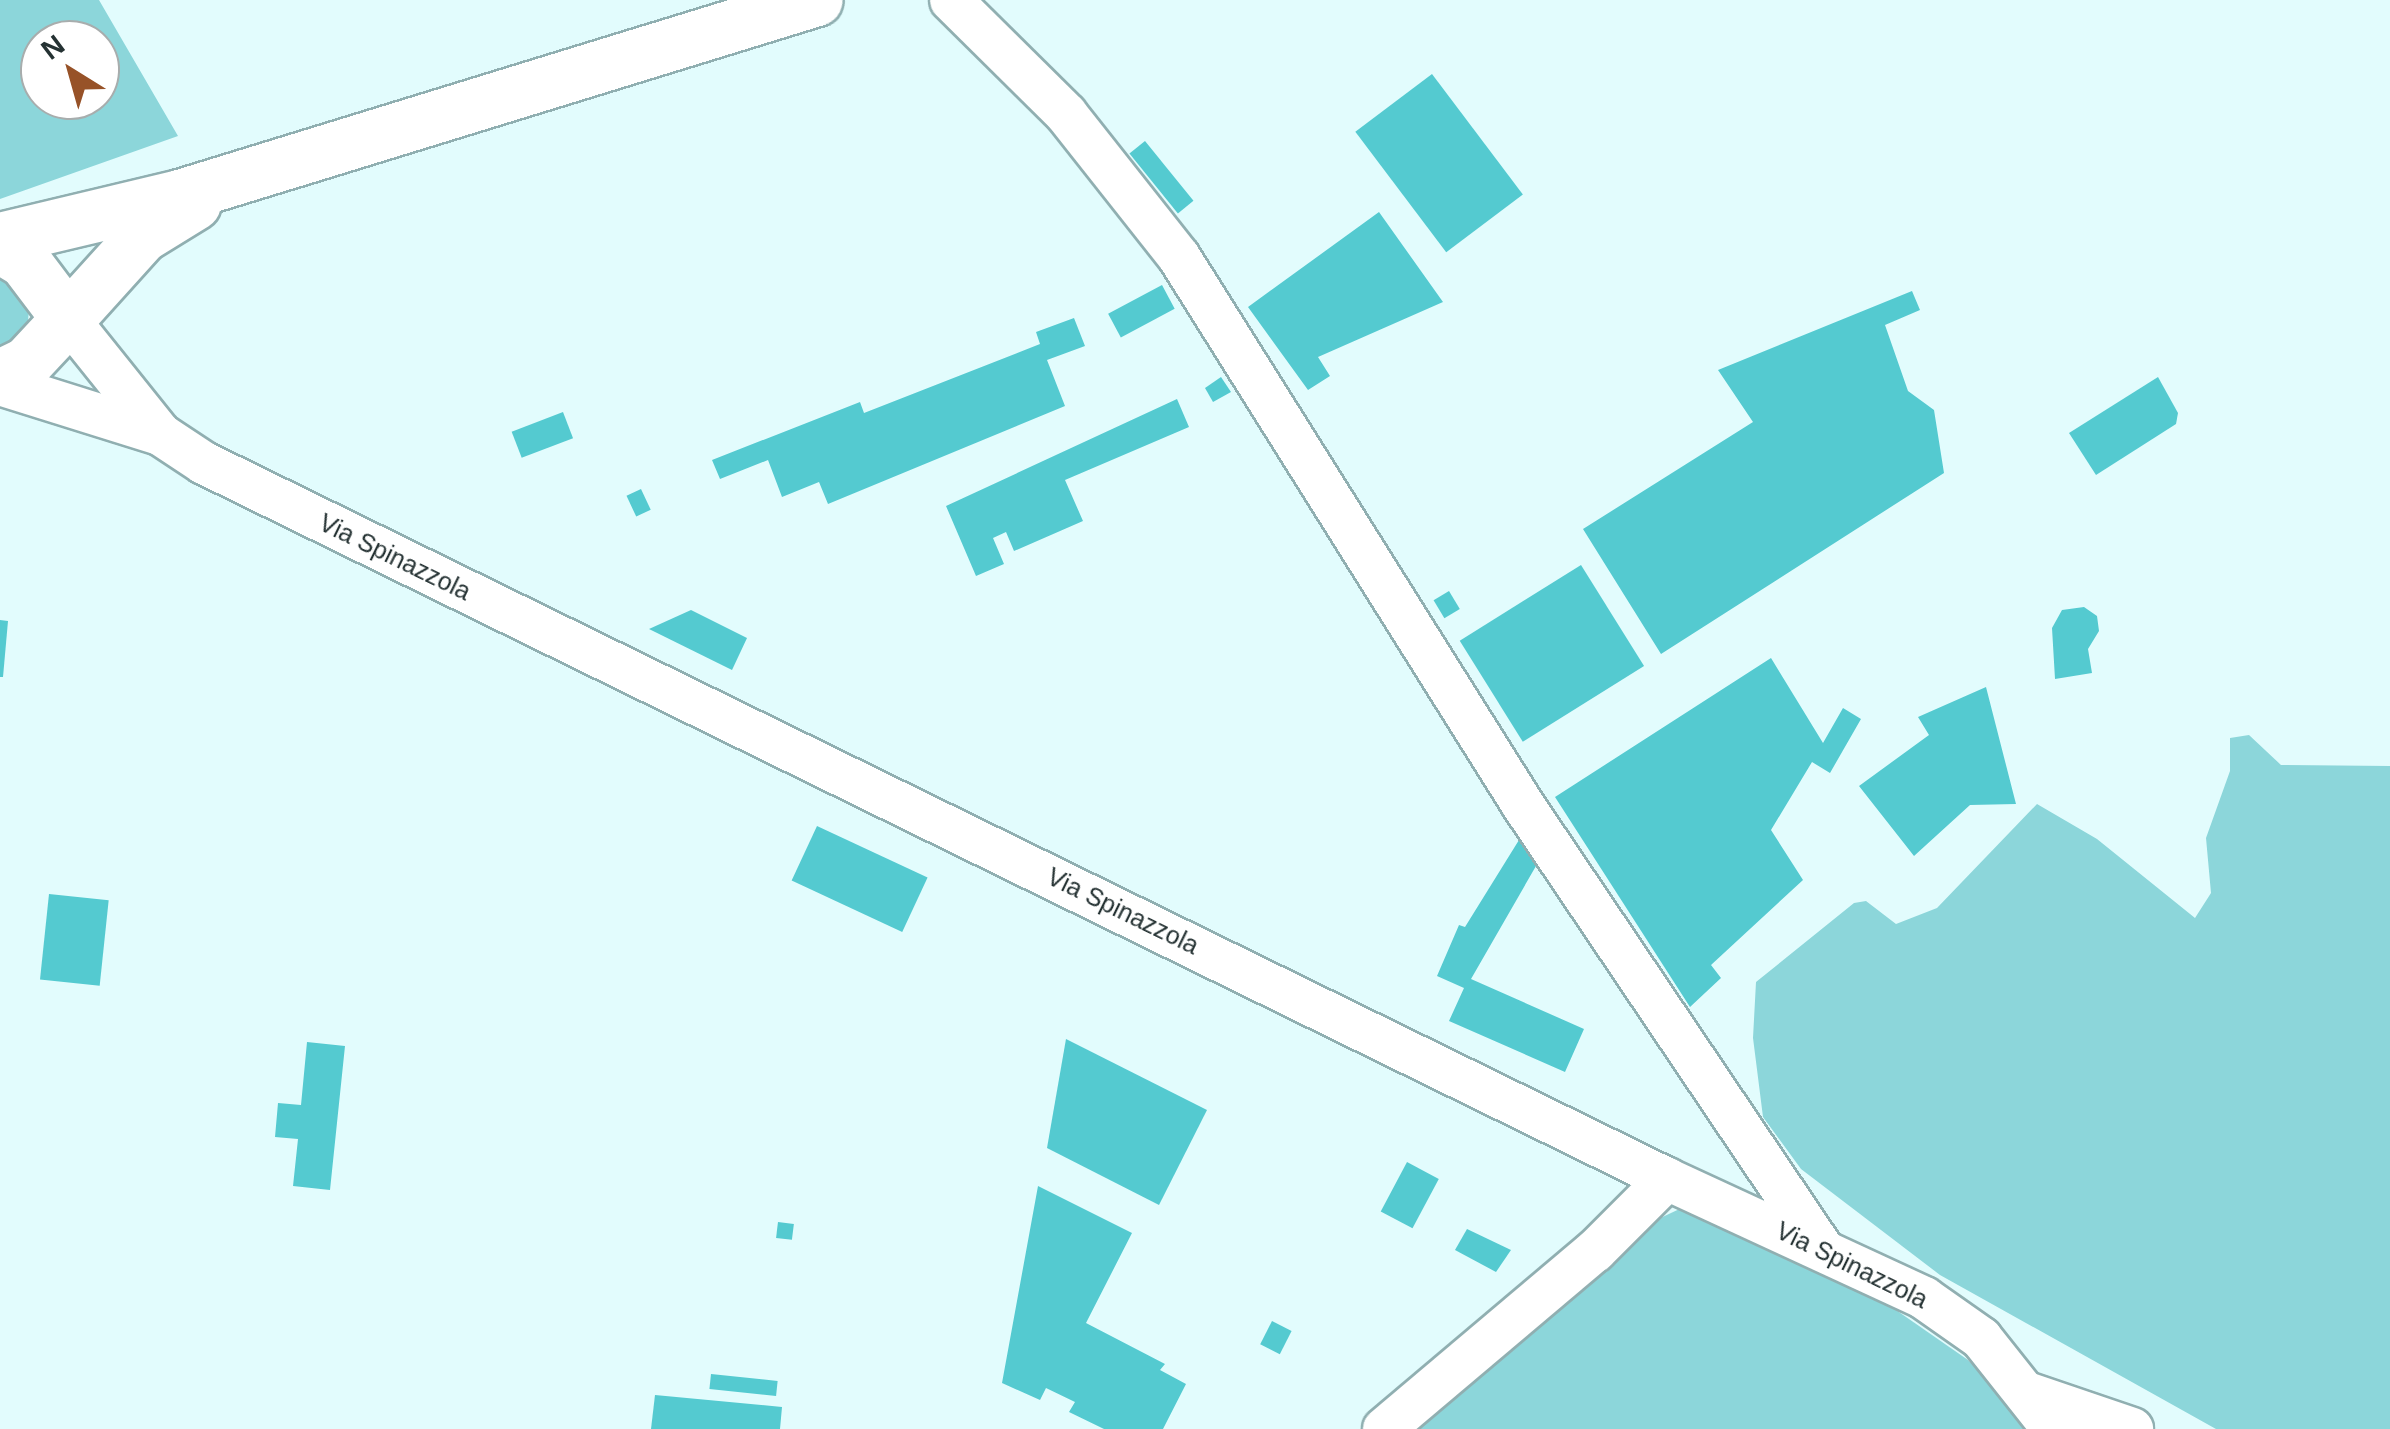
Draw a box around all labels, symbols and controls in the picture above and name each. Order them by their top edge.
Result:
north arrow [20,20,120,120]
text: N [35,29,70,66]
street label: Via Spinazzola [314,507,476,607]
street label: Via Spinazzola [1042,861,1204,961]
street label: Via Spinazzola [1771,1215,1933,1315]

